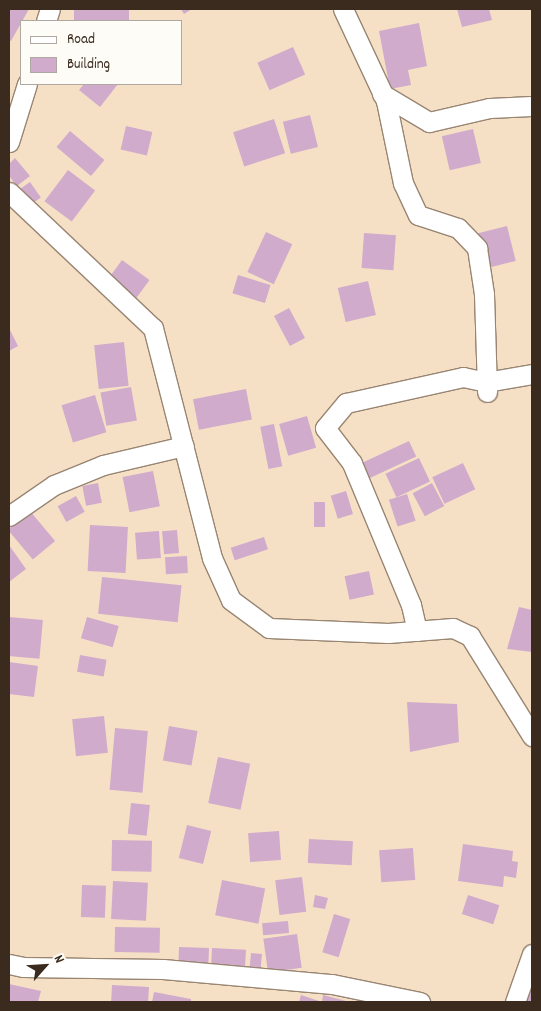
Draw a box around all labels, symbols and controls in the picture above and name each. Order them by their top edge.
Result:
legend [20,20,182,85]
text: Road [67,29,95,51]
text: Building [67,54,110,76]
north arrow [20,941,70,991]
text: N [48,952,69,967]

